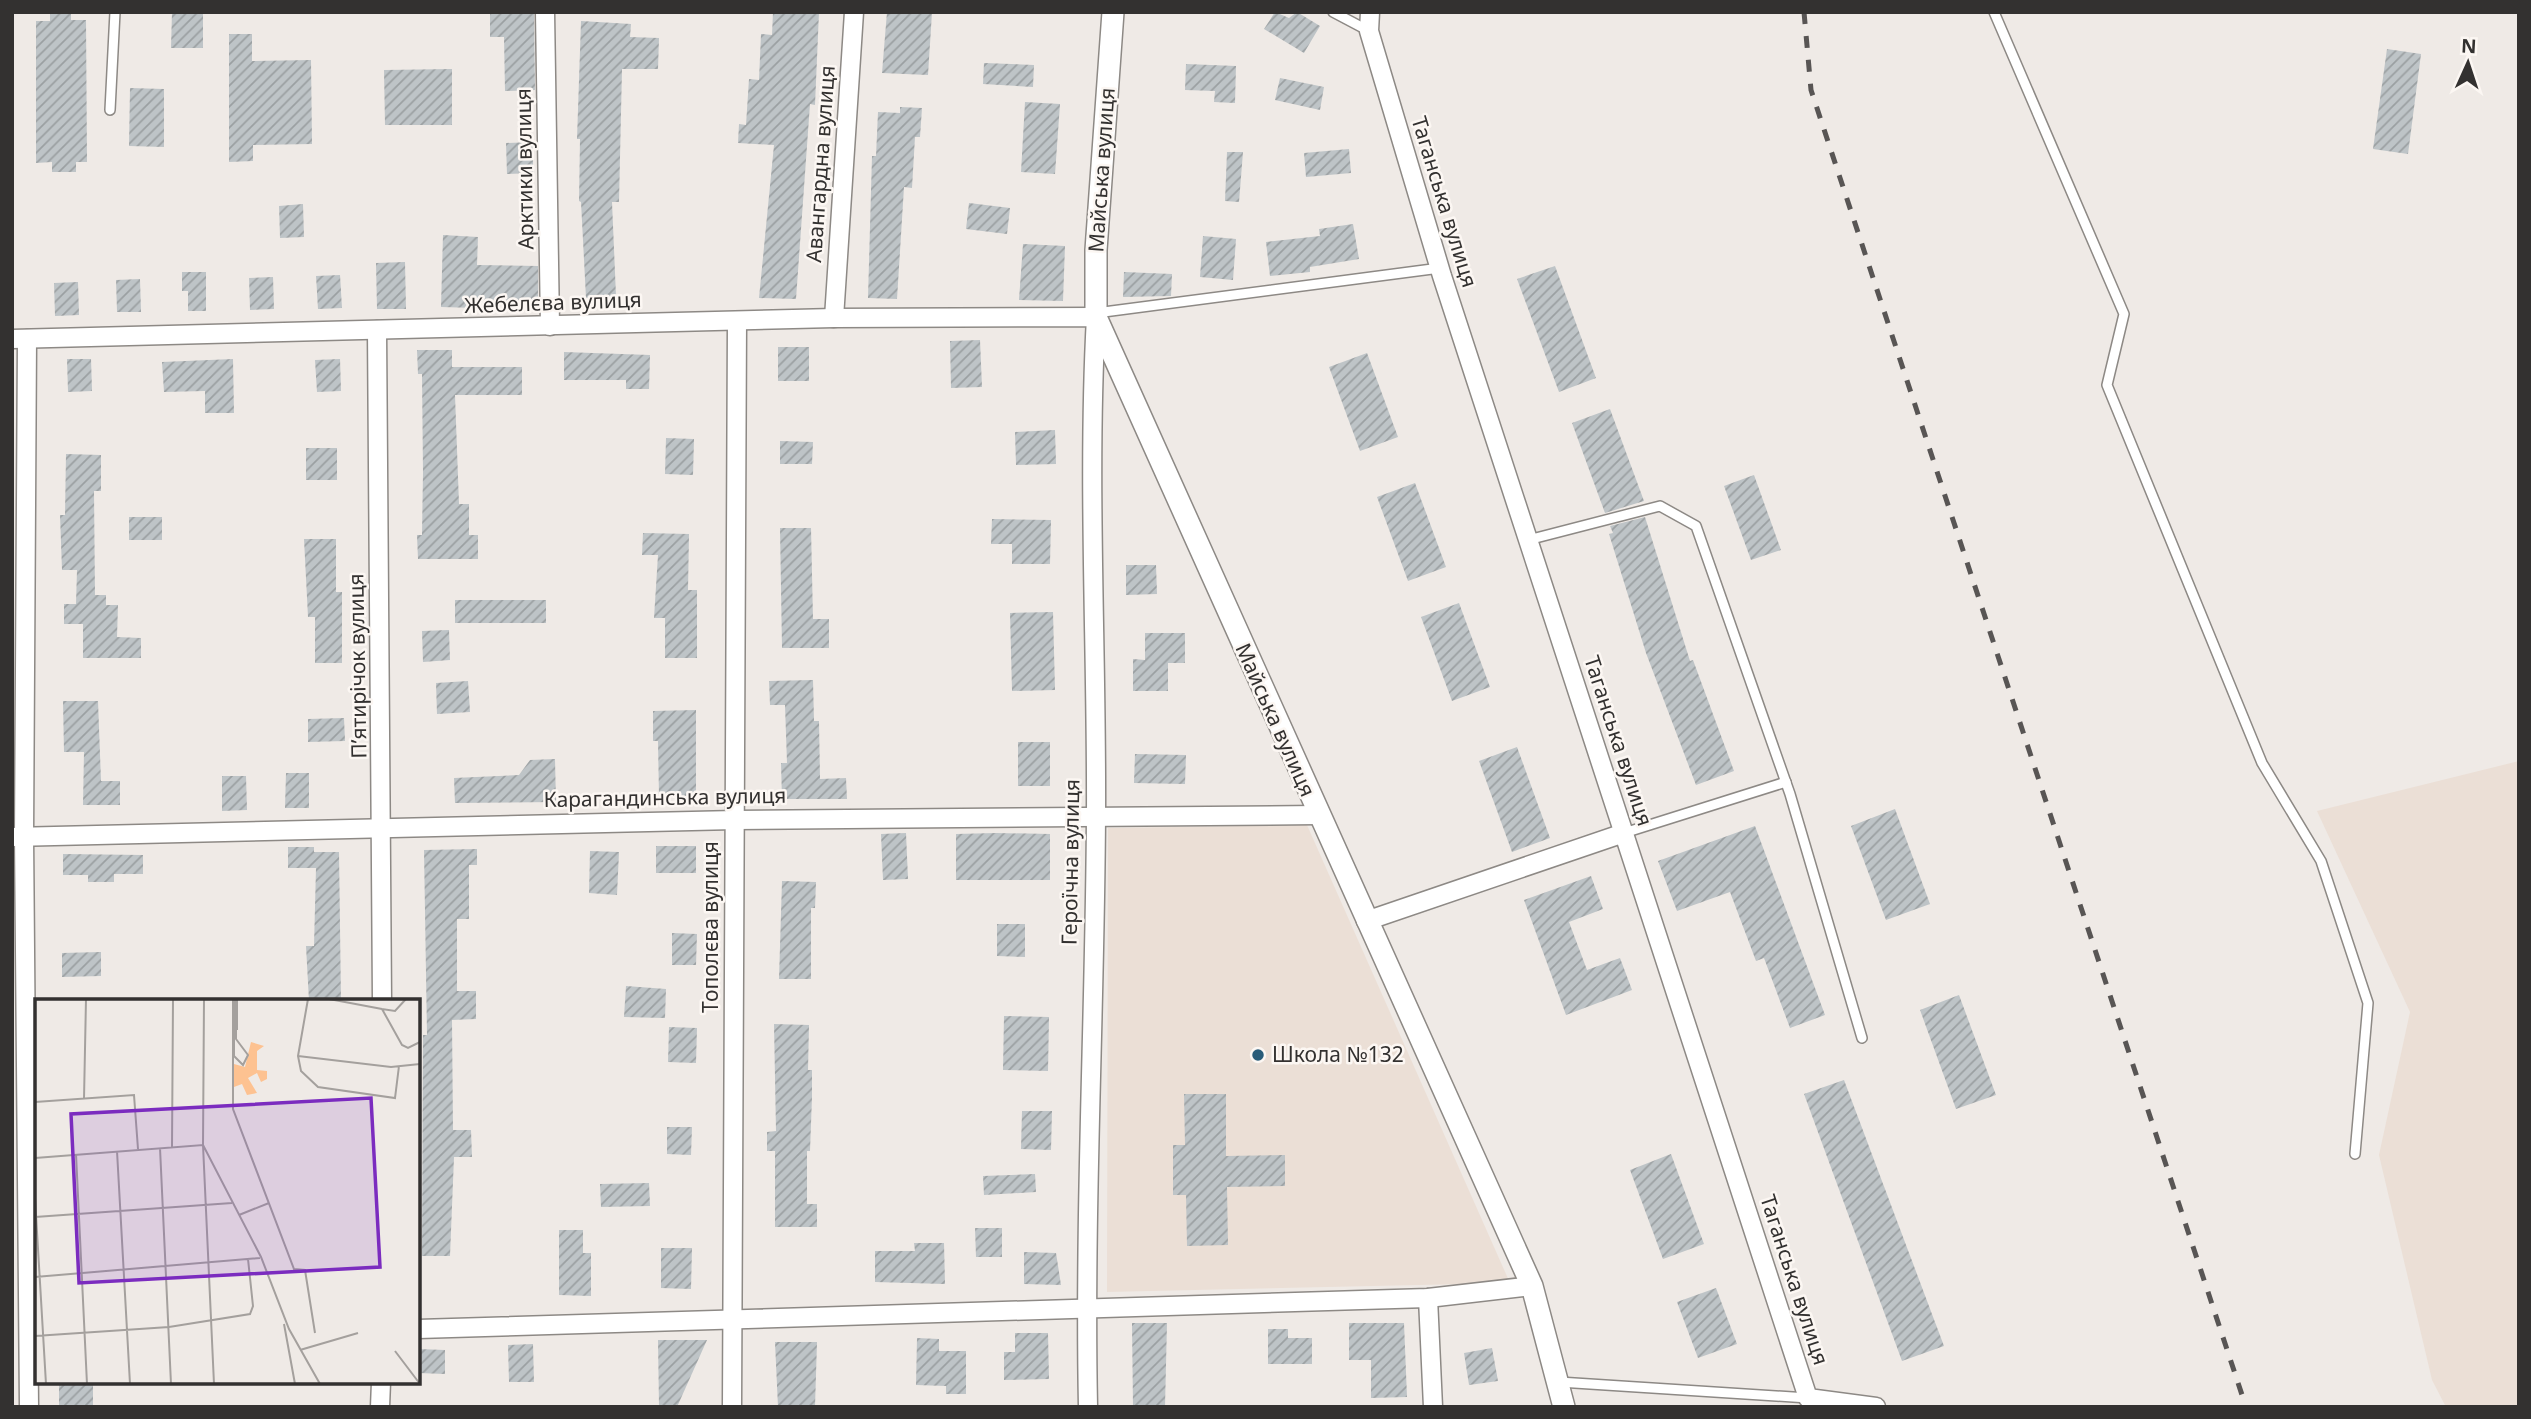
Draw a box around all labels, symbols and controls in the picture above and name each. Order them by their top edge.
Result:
north arrow [2433,28,2503,98]
text: N [2460,33,2477,59]
street label: Авангардна вулиця [799,64,841,263]
street label: Майська вулиця [1081,87,1121,253]
street label: Арктики вулиця [509,88,539,250]
street label: Таганська вулиця [1406,113,1484,291]
street label: Жебелєва вулиця [464,285,642,319]
street label: П’ятирічок вулиця [341,573,373,759]
street label: Майська вулиця [1230,639,1322,801]
street label: Таганська вулиця [1578,652,1660,829]
street label: Героїчна вулиця [1055,779,1085,945]
street label: Карагандинська вулиця [543,781,787,813]
street label: Тополєва вулиця [696,841,724,1013]
inset map [35,999,420,1384]
place label: Школа №132 [1272,1040,1404,1068]
marker: Школа №132 [1250,1047,1266,1063]
street label: Таганська вулиця [1754,1191,1836,1368]

